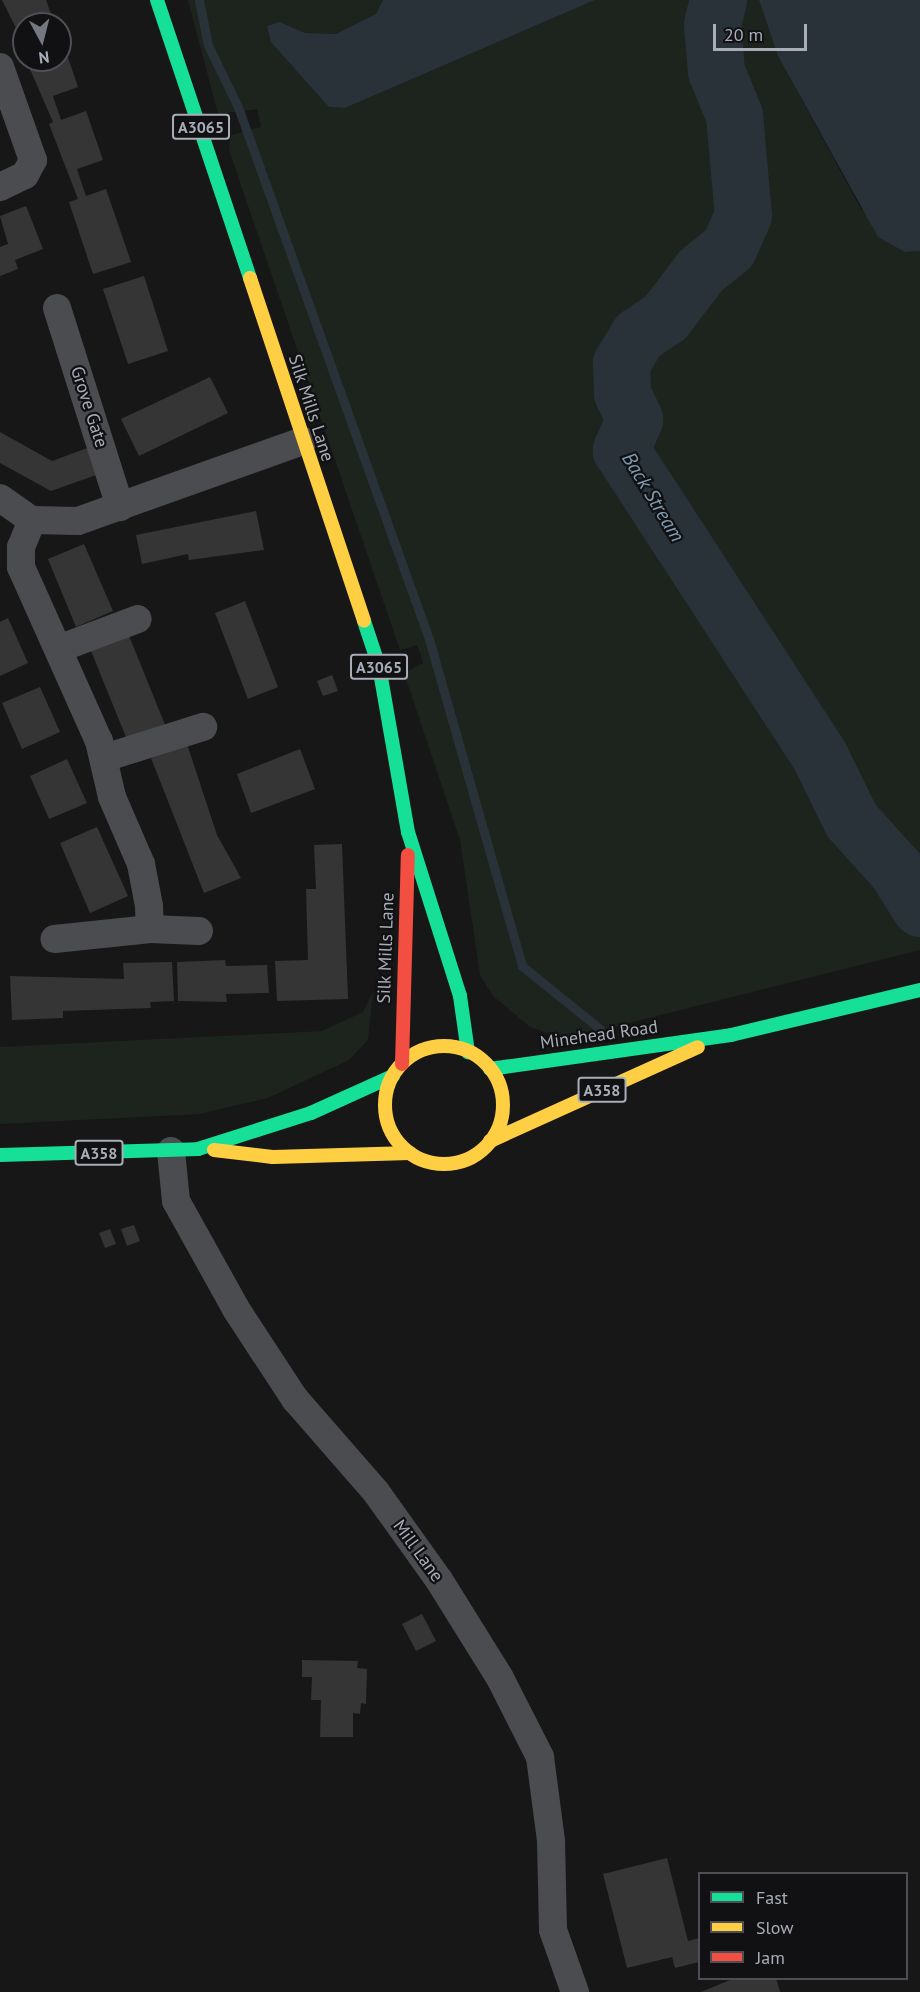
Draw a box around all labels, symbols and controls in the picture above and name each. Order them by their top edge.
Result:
north arrow [12,12,72,72]
scale bar [716,12,810,50]
text: 20 m [724,23,763,46]
text: N [38,47,50,68]
road number: A3065 [171,114,231,140]
street label: Silk Mills Lane [283,351,339,465]
street label: Grove Gate [66,364,112,450]
water label: Back Stream [617,448,689,546]
road number: A3065 [349,654,409,680]
street label: Silk Mills Lane [373,892,399,1004]
street label: Minehead Road [539,1016,659,1054]
road number: A358 [576,1077,628,1103]
road number: A358 [74,1140,124,1166]
street label: Mill Lane [388,1516,448,1586]
legend [698,1872,908,1980]
text: Fast [756,1886,788,1909]
text: Slow [756,1916,794,1939]
text: Jam [756,1946,785,1969]

